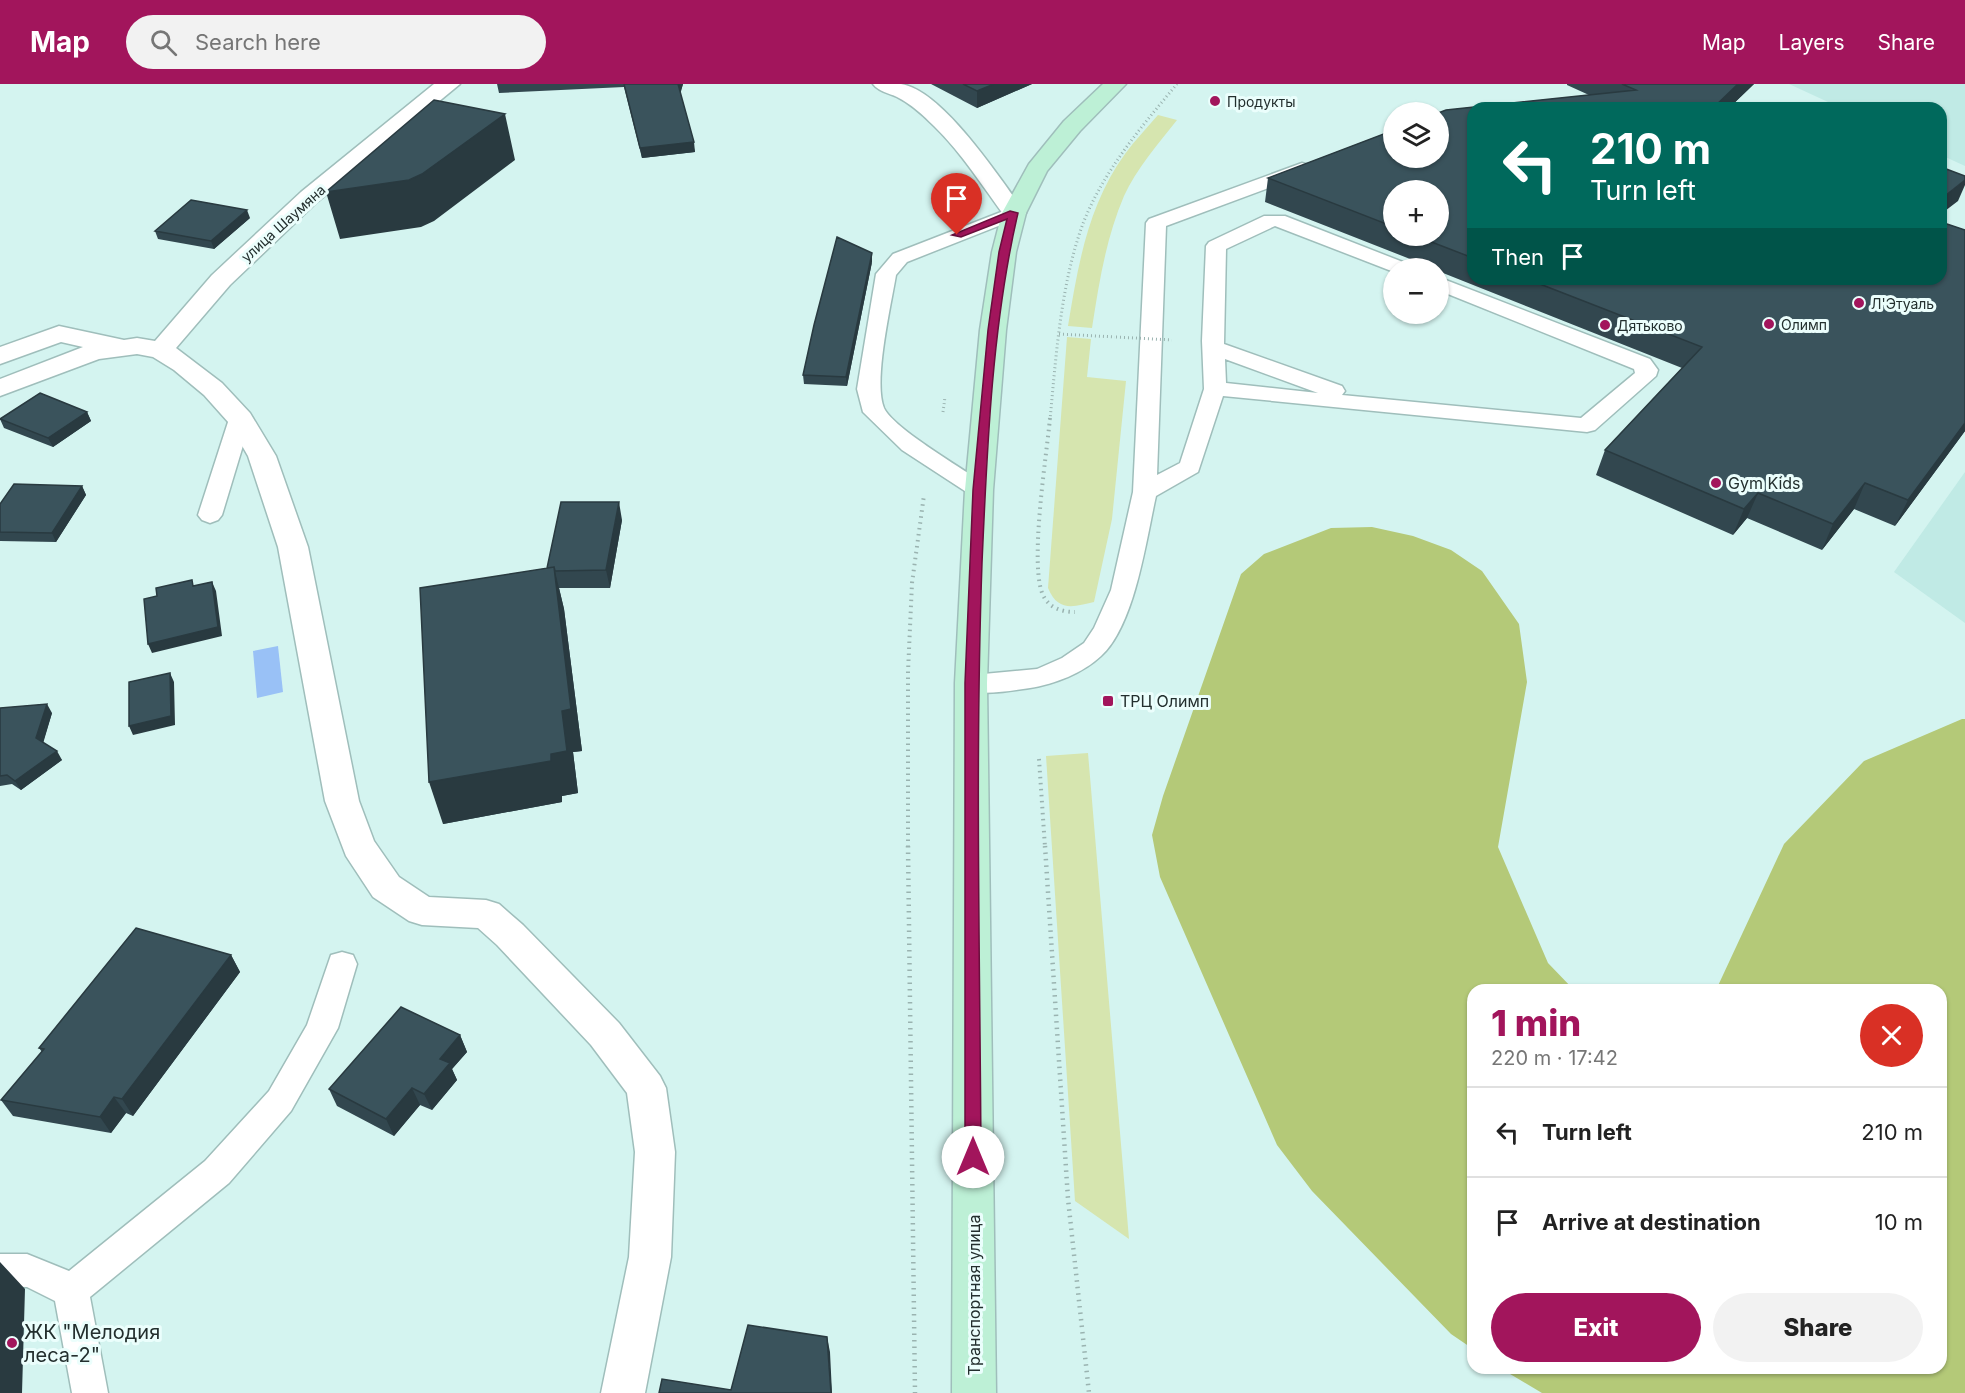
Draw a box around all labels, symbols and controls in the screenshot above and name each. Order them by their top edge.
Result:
search box [126,15,546,69]
text: Map [30,25,90,59]
icon: search [147,26,180,59]
text: Search here [195,29,321,55]
text: Map [1702,30,1746,55]
text: Layers [1779,30,1845,55]
text: Share [1878,30,1935,55]
place label: Продукты [1227,93,1296,110]
marker: Продукты [1208,94,1222,108]
map controls [1383,102,1449,324]
button: layers [1383,102,1449,168]
text: 210 m [1590,123,1711,174]
icon: left [1491,126,1569,204]
pin [931,173,982,235]
text: Turn left [1590,174,1696,207]
button: + [1383,180,1449,246]
street label: улица Шаумяна [237,181,329,265]
icon: arrive [940,182,973,215]
icon: arrive [1556,240,1589,273]
text: Then [1491,244,1544,270]
button: − [1383,258,1449,324]
place label: Л'Этуаль [1871,295,1934,312]
marker: Л'Этуаль [1852,296,1866,310]
place label: Олимп [1781,316,1827,333]
place label: Дятьково [1617,317,1683,334]
marker: Олимп [1762,317,1776,331]
marker: Дятьково [1598,318,1612,332]
place label: Gym Kids [1728,473,1801,493]
marker: Gym Kids [1709,476,1723,490]
place label: ТРЦ Олимп [1120,691,1209,711]
marker: ТРЦ Олимп [1101,694,1115,708]
text: 1 min [1491,1001,1581,1045]
button: close [1860,1004,1923,1067]
text: 220 m · 17:42 [1491,1046,1618,1070]
icon: left [1491,1116,1524,1149]
text: Turn left [1542,1119,1632,1145]
text: 210 m [1861,1119,1923,1145]
position arrow [941,1125,1005,1189]
icon: arrive [1491,1206,1524,1239]
text: Arrive at destination [1542,1209,1761,1235]
text: 10 m [1875,1209,1923,1235]
street label: Транспортная улица [964,1215,984,1375]
button: Exit [1491,1293,1701,1362]
button: Share [1713,1293,1923,1362]
place label: ЖК "Мелодия леса-2" [24,1320,160,1367]
marker: ЖК "Мелодия леса-2" [5,1336,19,1350]

